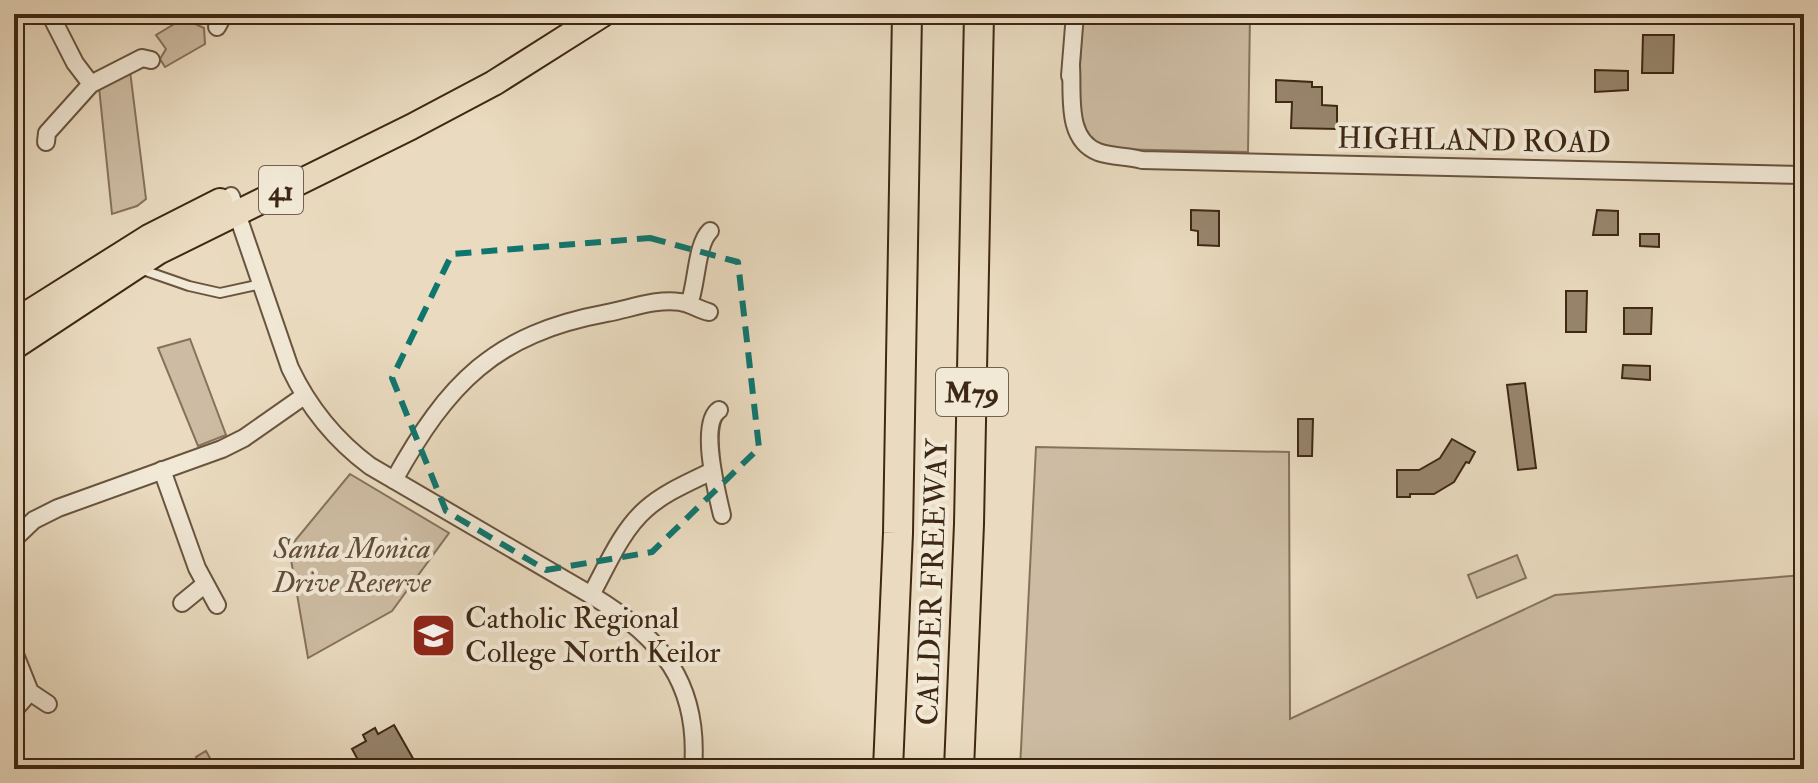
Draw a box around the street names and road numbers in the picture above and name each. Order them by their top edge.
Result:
street label: HIGHLAND ROAD [1337,120,1611,161]
road number: 41 [259,166,303,214]
road number: M79 [936,368,1008,416]
street label: CALDER FREEWAY [909,436,956,726]

